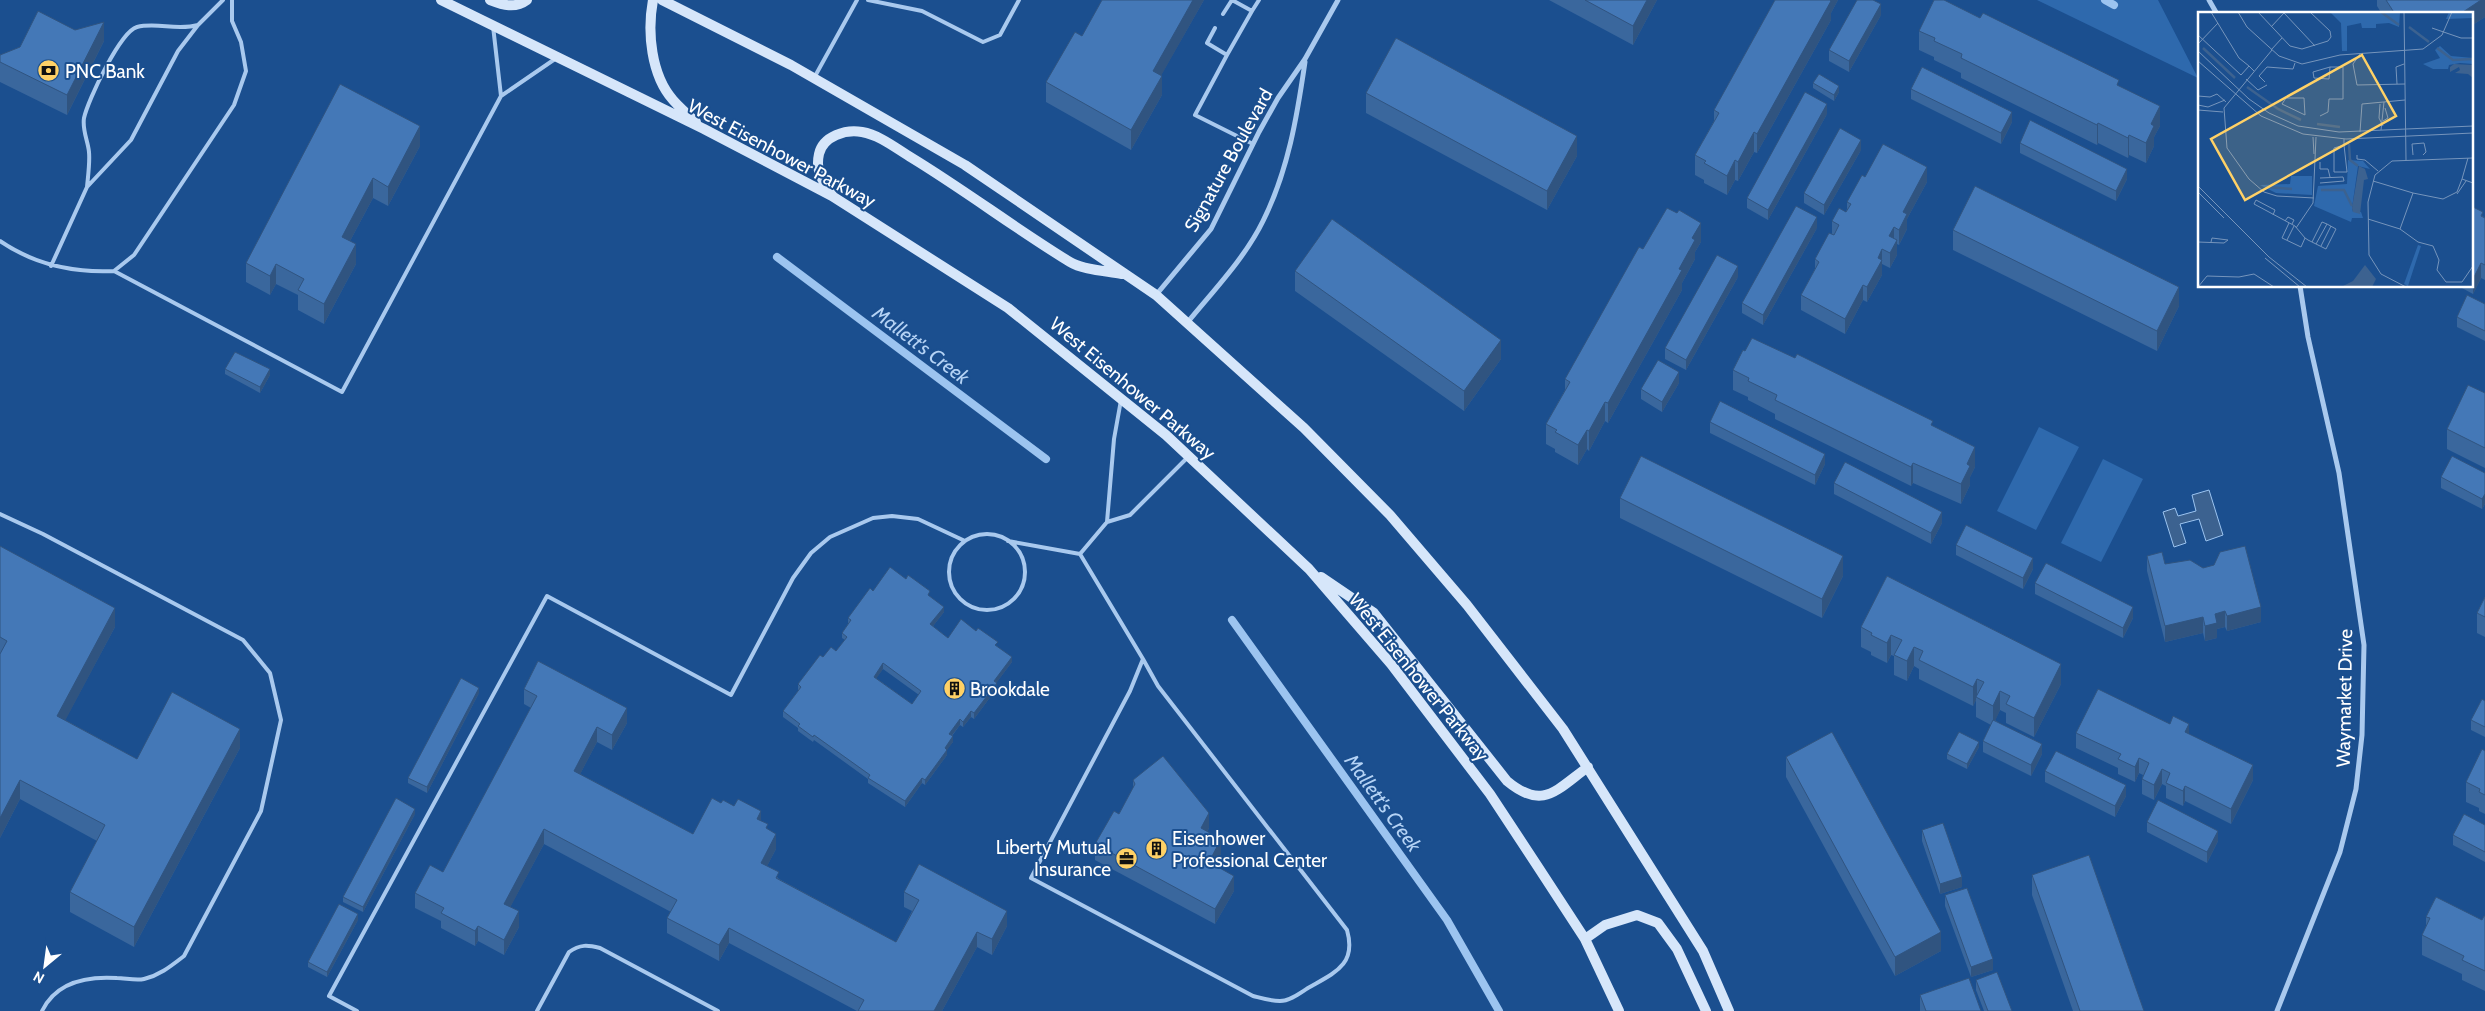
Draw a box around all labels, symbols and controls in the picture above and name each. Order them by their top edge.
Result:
inset map [2198,12,2472,288]
bank icon: PNC Bank [37,59,61,83]
place label: PNC Bank [65,60,145,83]
street label: Signature Boulevard [1179,84,1277,236]
street label: West Eisenhower Parkway [684,94,880,213]
water label: Mallett's Creek [867,300,975,390]
street label: West Eisenhower Parkway [1045,312,1221,465]
street label: West Eisenhower Parkway [1344,589,1494,766]
street label: Waymarket Drive [2332,628,2357,767]
building icon: Brookdale [942,677,966,701]
place label: Brookdale [970,678,1050,701]
water label: Mallett's Creek [1339,749,1427,858]
place label: Eisenhower Professional Center [1172,827,1327,872]
place label: Liberty Mutual Insurance [996,836,1112,881]
building icon: Eisenhower Professional Center [1144,837,1168,861]
office icon: Liberty Mutual Insurance [1115,846,1139,870]
north arrow [20,941,70,991]
text: N [30,967,47,988]

